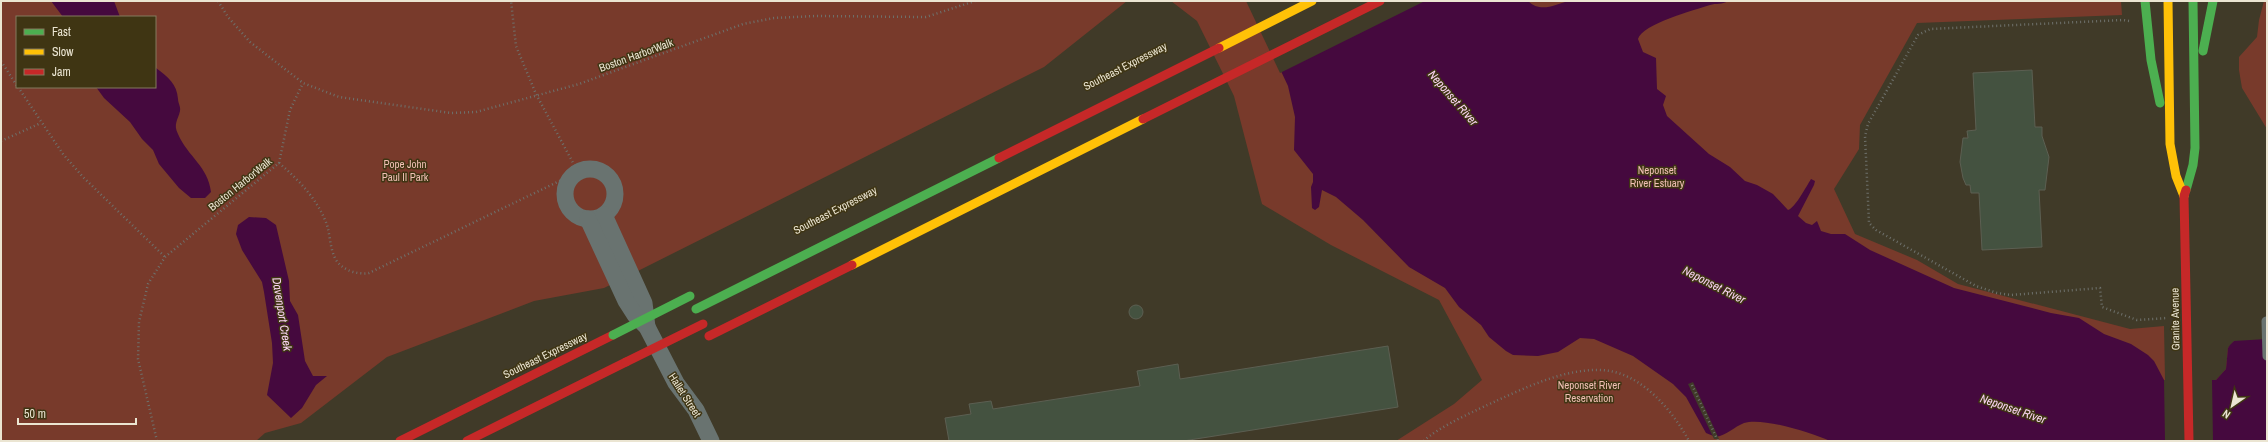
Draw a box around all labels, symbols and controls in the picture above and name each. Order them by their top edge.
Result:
legend [16,16,156,88]
text: Fast [52,24,71,40]
street label: Boston HarborWalk [597,35,675,75]
street label: Southeast Expressway [1081,39,1169,93]
text: Slow [52,44,74,60]
text: Jam [52,64,71,80]
water label: Neponset River [1425,67,1482,130]
street label: Boston HarborWalk [205,154,275,214]
park label: Pope John Paul II Park [382,157,429,184]
park label: Neponset River Estuary [1630,163,1685,190]
street label: Southeast Expressway [791,183,879,237]
water label: Neponset River [1680,262,1749,308]
water label: Davenport Creek [268,276,296,353]
street label: Granite Avenue [2167,288,2183,350]
street label: Southeast Expressway [501,328,590,381]
street label: Hallet Street [666,370,705,420]
park label: Neponset River Reservation [1558,378,1620,405]
north arrow [2212,386,2252,426]
water label: Neponset River [1978,390,2049,428]
scale bar [18,400,136,426]
text: 50 m [24,406,46,422]
text: N [2220,407,2233,422]

